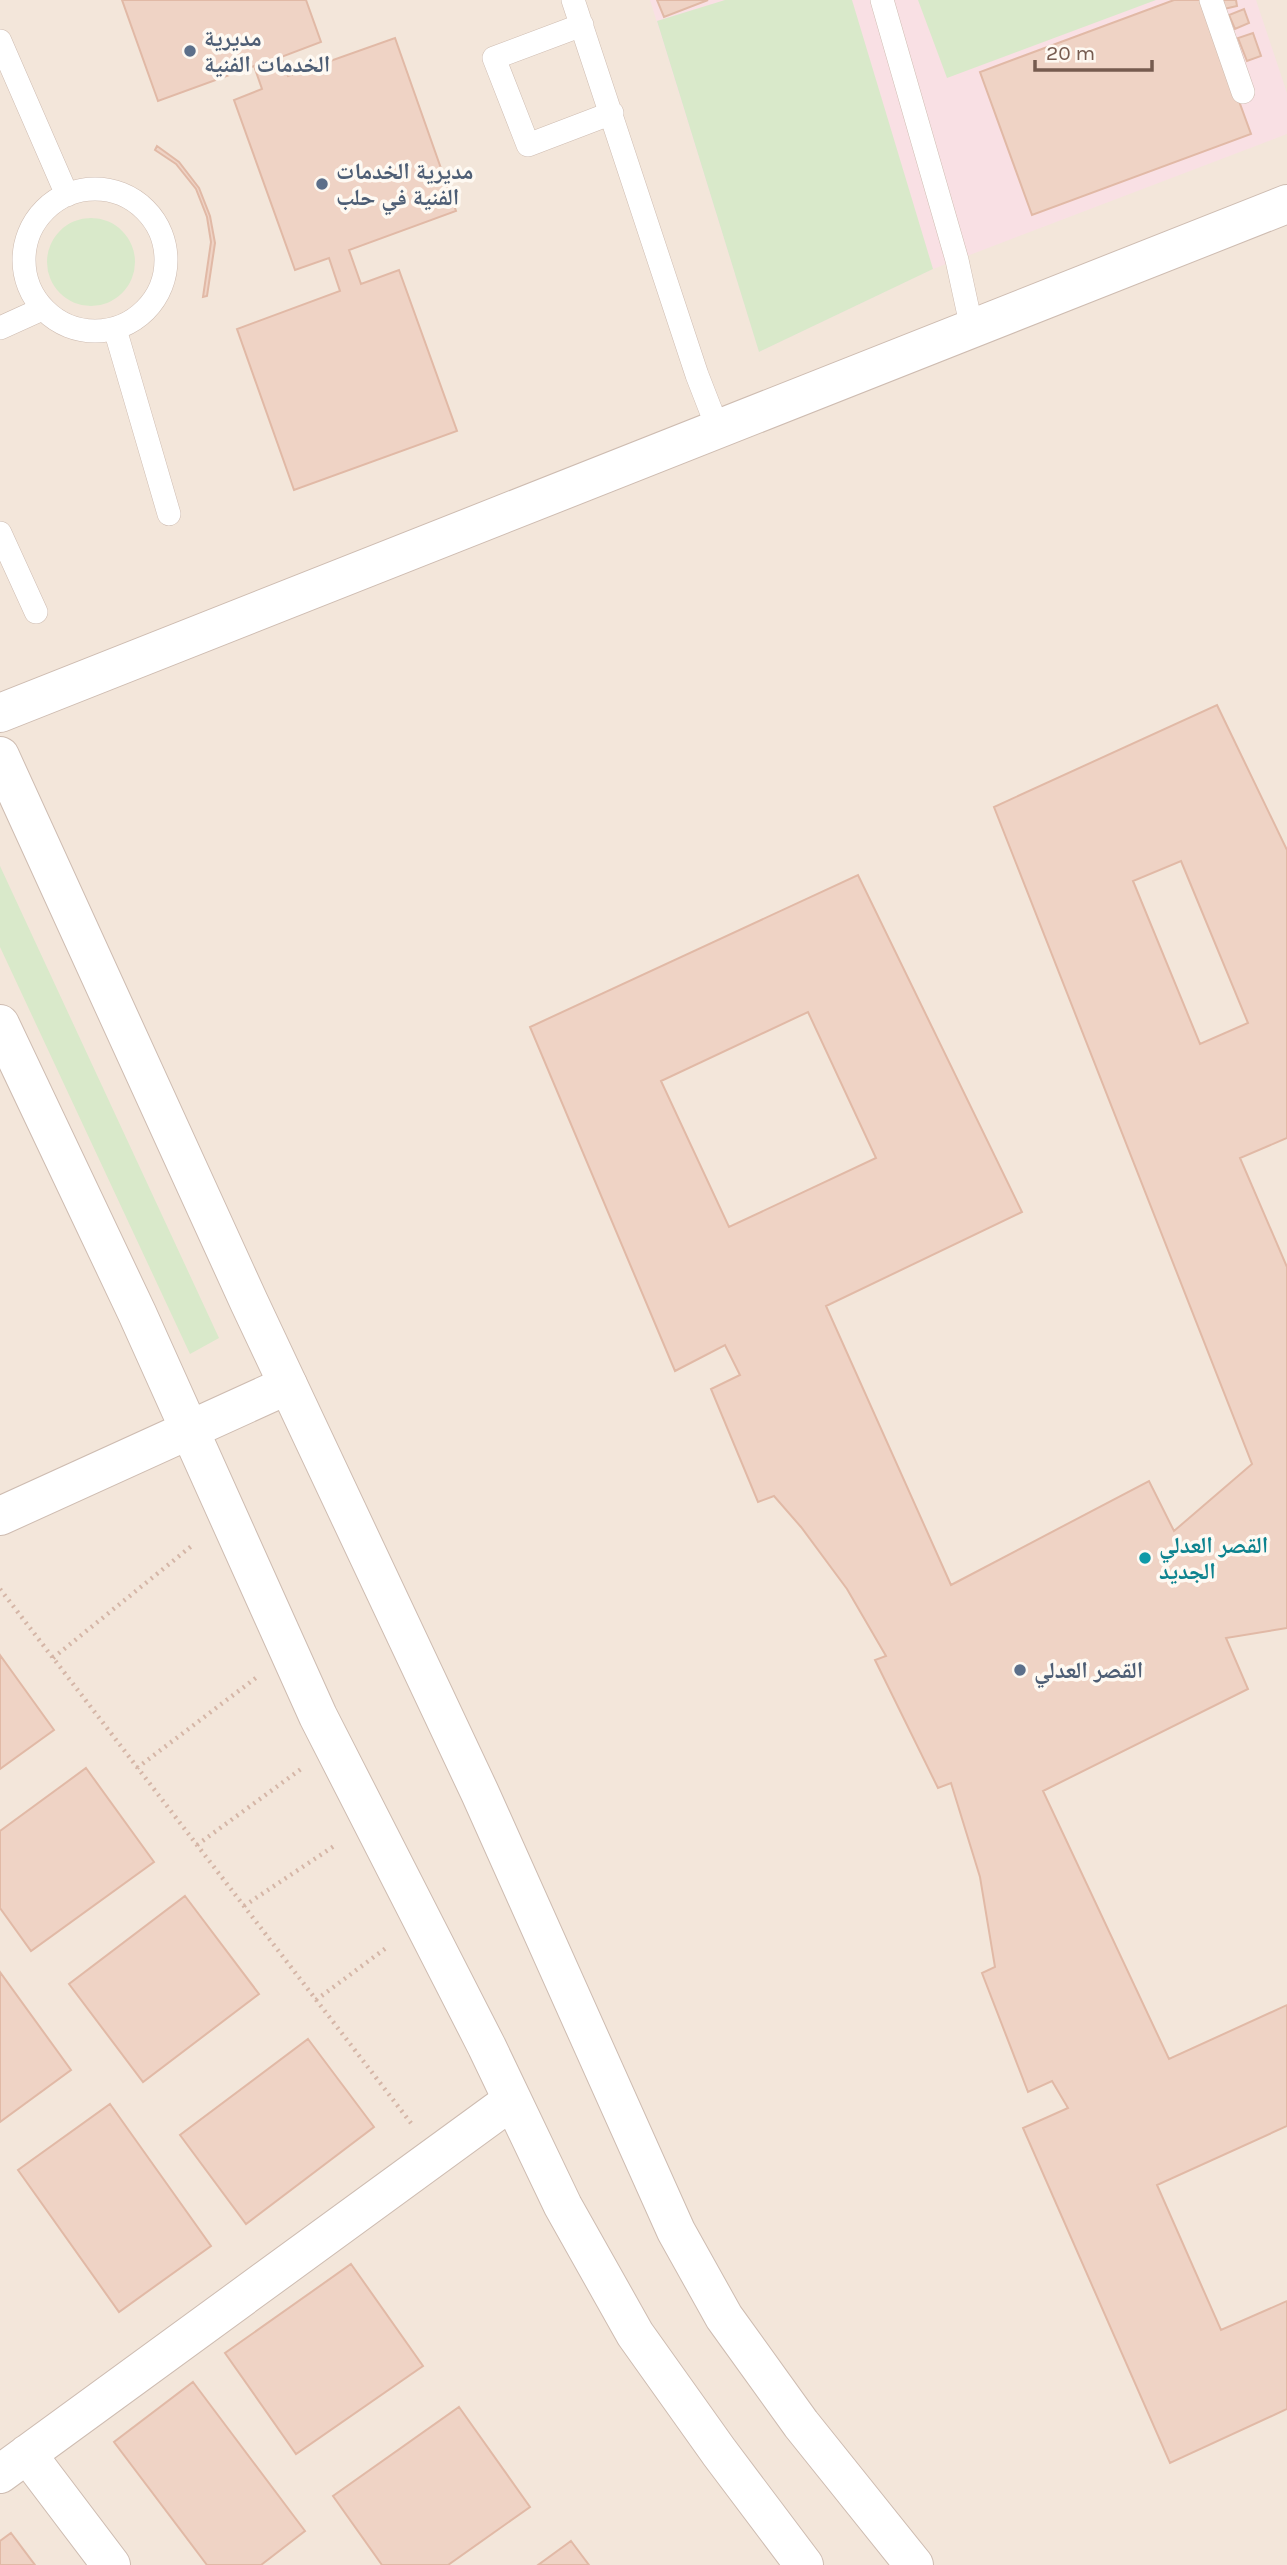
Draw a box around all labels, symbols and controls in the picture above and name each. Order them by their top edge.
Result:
place label: مديرية الخدمات الفنية [204,25,330,78]
scale bar [1035,28,1152,72]
text: 20 m [1046,41,1095,65]
marker: مديرية الخدمات الفنية [182,43,198,59]
place label: مديرية الخدمات الفنية في حلب [336,158,473,216]
marker: مديرية الخدمات الفنية في حلب [314,176,330,192]
place label: القصر العدلي الجديد [1159,1532,1268,1585]
marker: القصر العدلي الجديد [1137,1550,1153,1566]
place label: القصر العدلي [1034,1657,1143,1689]
marker: القصر العدلي [1012,1662,1028,1678]

